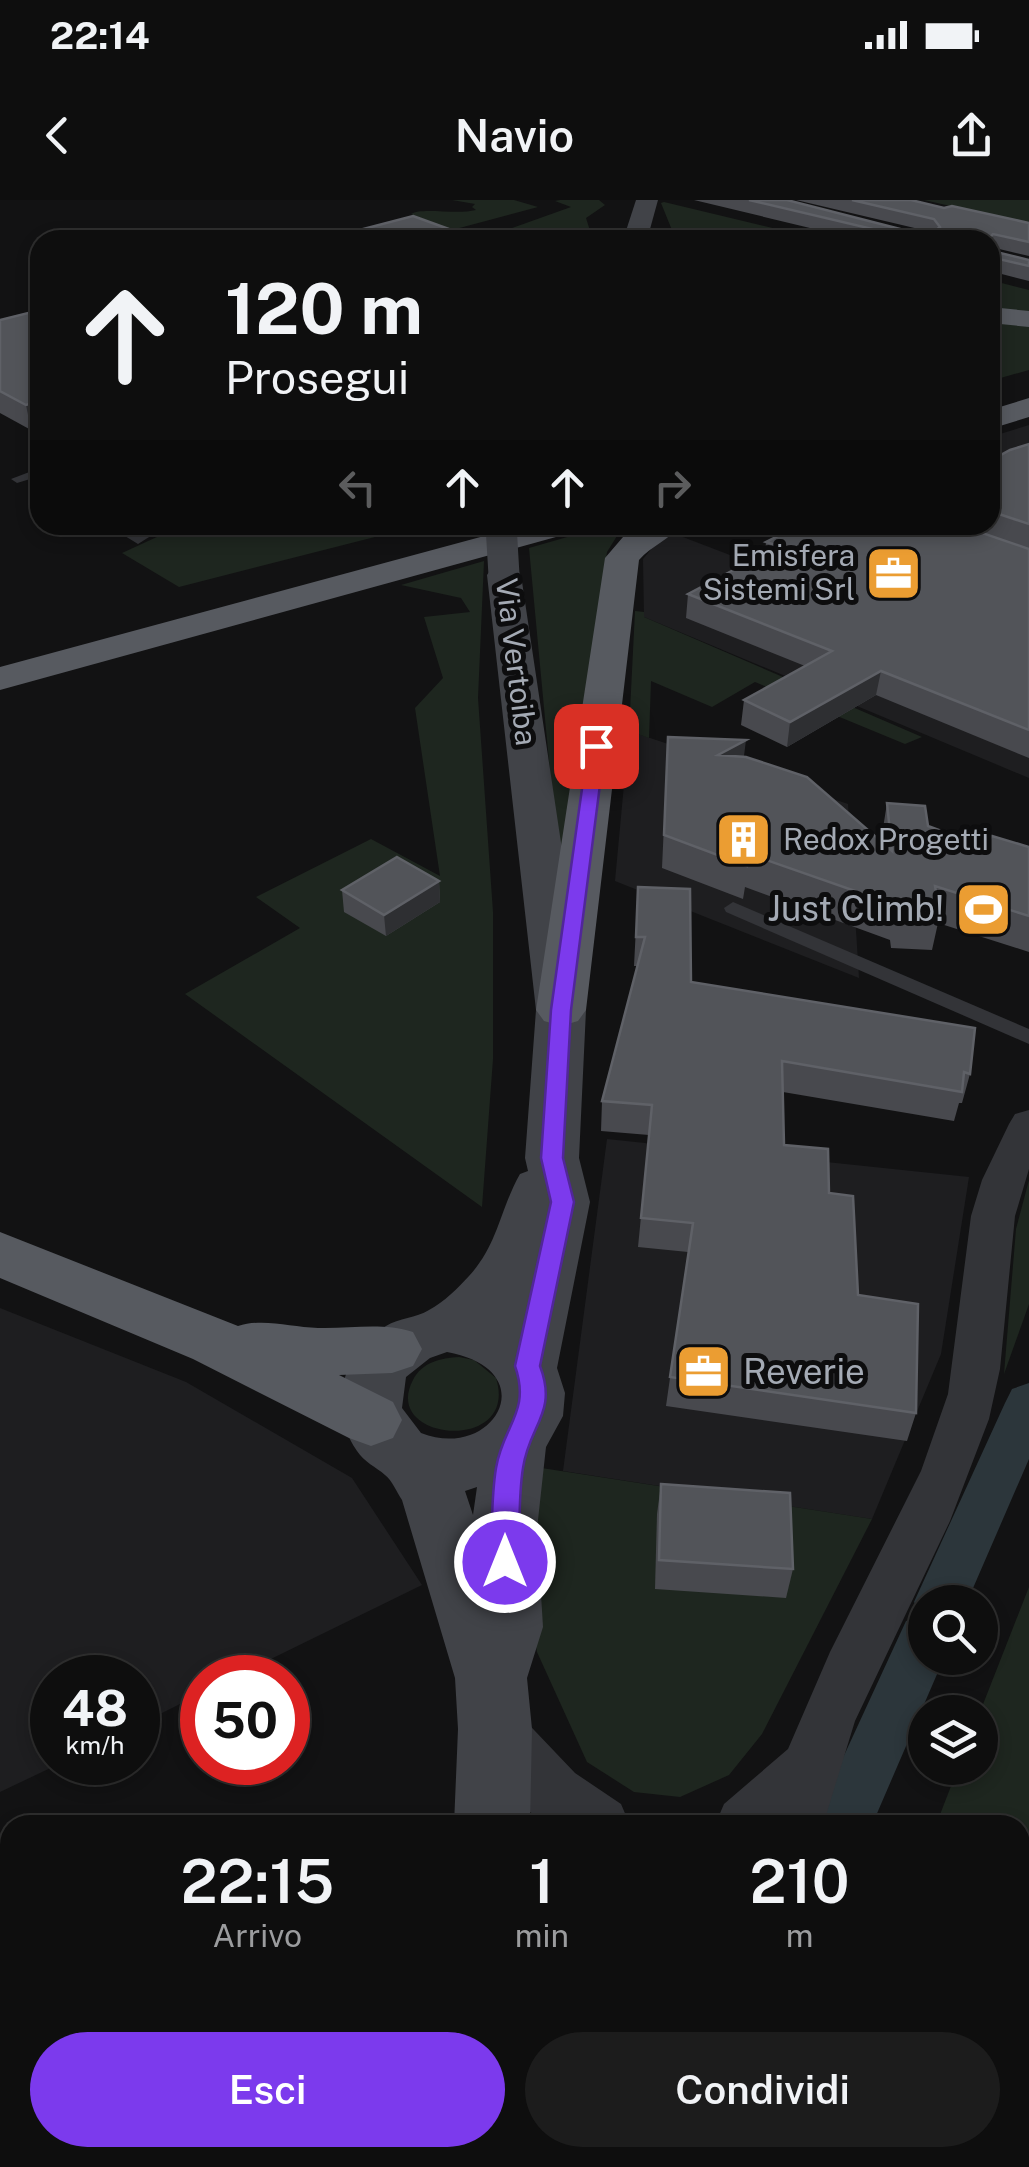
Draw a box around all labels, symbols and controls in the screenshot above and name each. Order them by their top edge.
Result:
text: 22:14 [50,13,150,58]
icon: back [30,108,85,163]
icon: share [944,108,999,163]
text: Navio [455,109,574,162]
text: 120 m [225,267,423,350]
icon: ahead [60,270,190,400]
text: Prosegui [225,351,409,404]
icon: left [330,460,385,515]
icon: ahead [435,460,490,515]
icon: ahead [540,460,595,515]
icon: right [645,460,700,515]
place label: Emisfera Sistemi Srl [703,537,855,607]
office icon: Emisfera Sistemi Srl [864,543,924,603]
street label: Via Vertoiba [489,576,545,747]
pin [554,704,639,789]
icon: arrive [569,719,624,774]
building icon: Redox Progetti [714,810,774,870]
place label: Redox Progetti [783,821,989,857]
sports icon: Just Climb! [953,879,1013,939]
place label: Just Climb! [767,888,944,929]
office icon: Reverie [674,1342,734,1402]
place label: Reverie [743,1351,865,1392]
position arrow [453,1510,557,1614]
map controls [908,1585,998,1785]
button: search [908,1585,998,1675]
speed limit sign: 50 [180,1655,310,1785]
text: 48 [62,1678,128,1737]
button: layers [908,1695,998,1785]
text: km/h [66,1730,124,1760]
text: 22:15 [181,1846,334,1917]
text: 1 [529,1846,554,1917]
text: 210 [750,1846,849,1917]
text: Arrivo [213,1917,302,1954]
text: min [515,1917,569,1954]
text: m [786,1917,813,1954]
button: Esci [30,2032,505,2147]
button: Condividi [525,2032,1000,2147]

